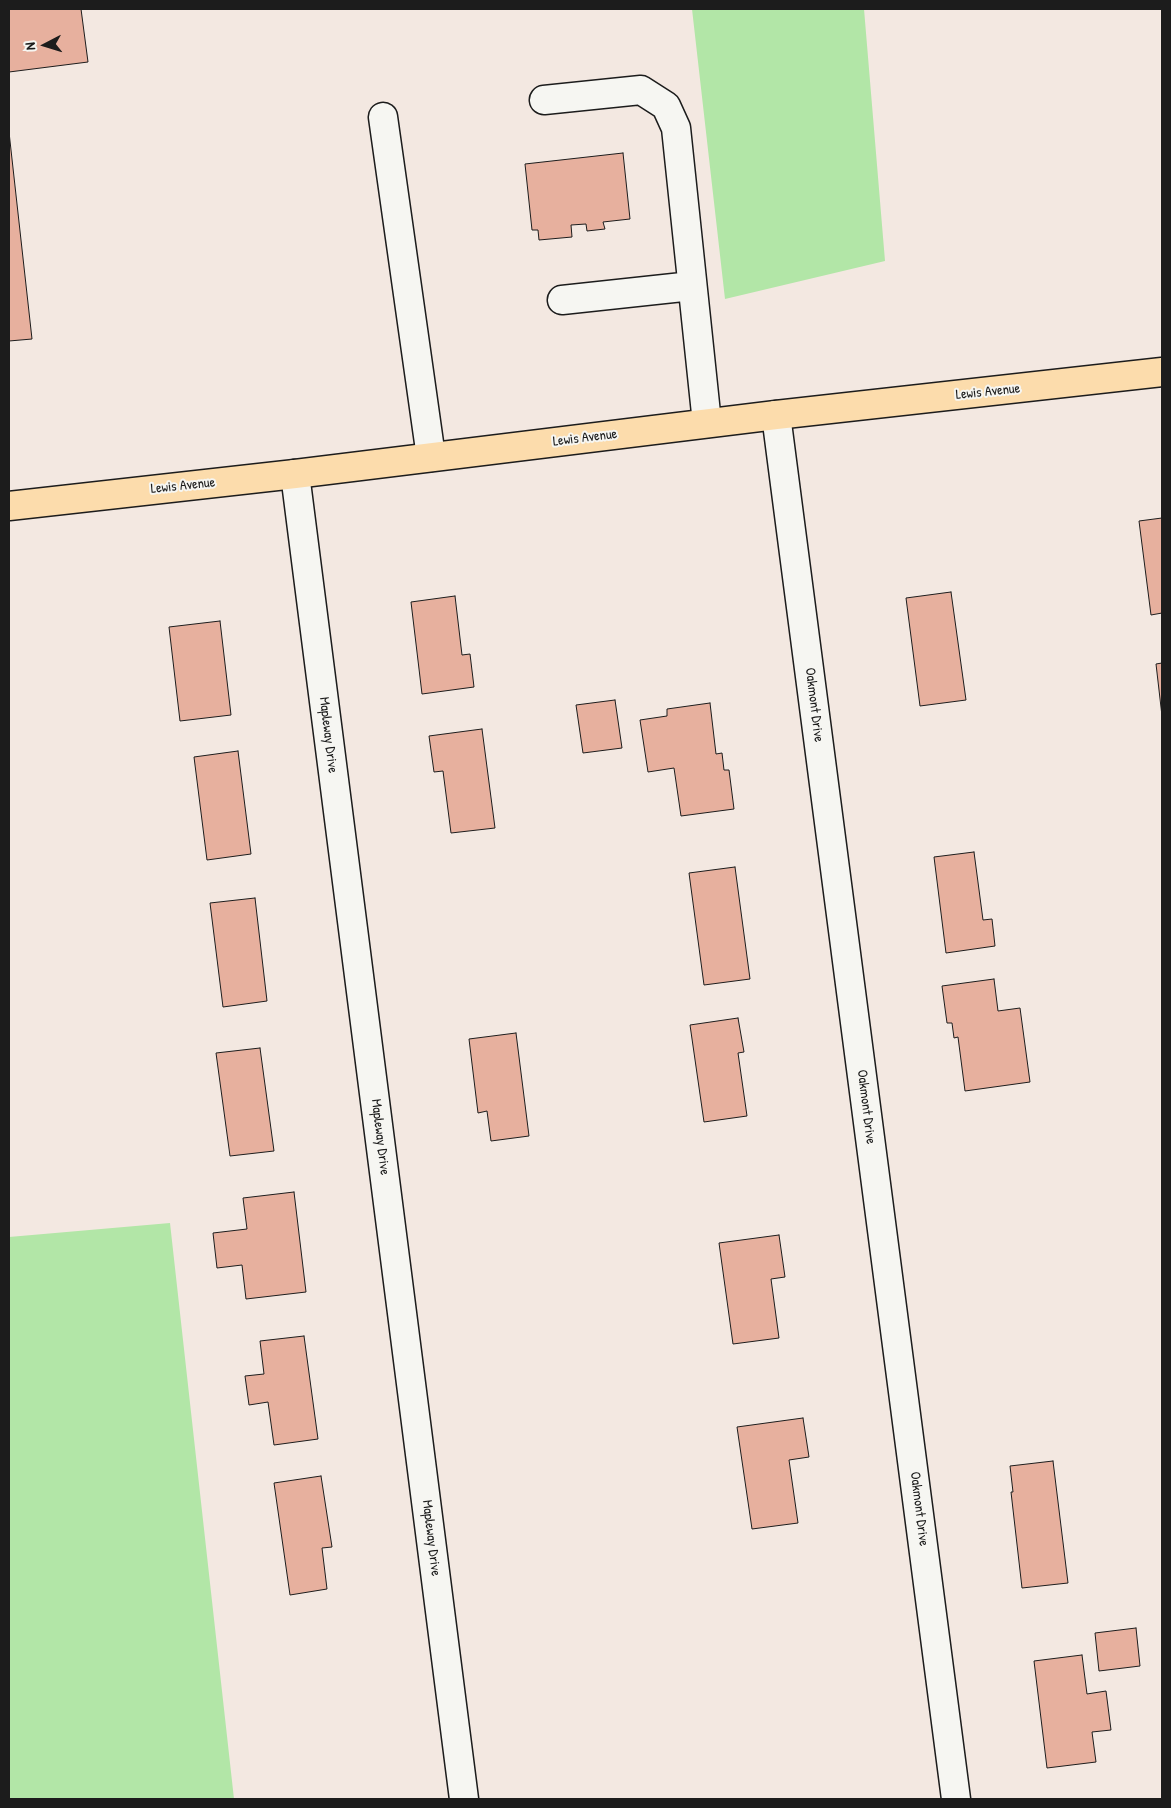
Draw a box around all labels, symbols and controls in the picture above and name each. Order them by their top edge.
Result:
north arrow [20,20,70,70]
text: N [20,42,39,51]
street label: Lewis Avenue [955,380,1021,404]
street label: Lewis Avenue [552,426,618,450]
street label: Lewis Avenue [150,474,216,498]
street label: Oakmont Drive [801,667,827,743]
street label: Mapleway Drive [315,696,341,774]
street label: Oakmont Drive [853,1069,879,1145]
street label: Mapleway Drive [367,1098,393,1176]
street label: Oakmont Drive [906,1471,932,1547]
street label: Mapleway Drive [418,1499,444,1577]

